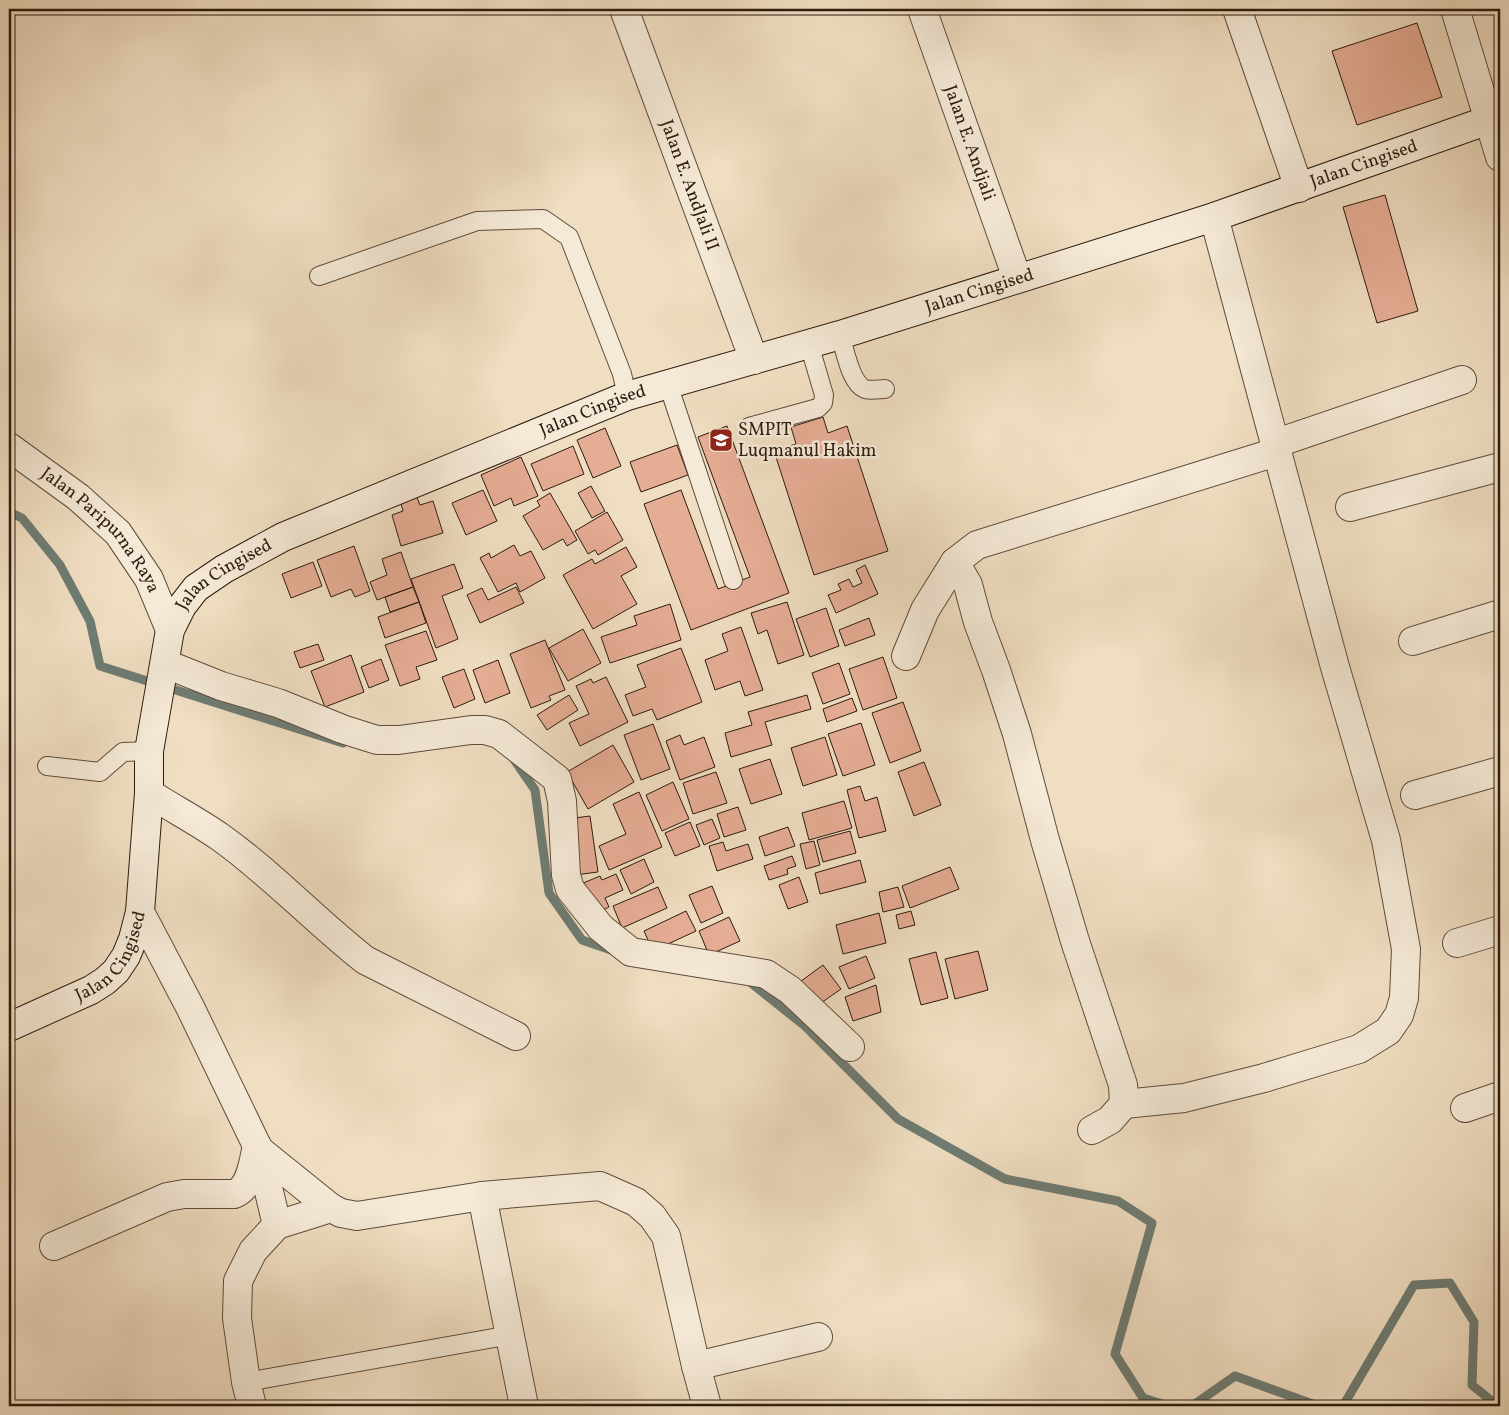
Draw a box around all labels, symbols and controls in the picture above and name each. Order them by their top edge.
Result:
street label: Jalan E. Andjali [937,82,1001,204]
street label: Jalan E. AndJali II [654,116,725,254]
street label: Jalan Cingised [1307,134,1421,195]
street label: Jalan Cingised [922,262,1037,320]
street label: Jalan Cingised [536,379,649,443]
place label: SMPIT Luqmanul Hakim [738,418,877,464]
school or university icon: SMPIT Luqmanul Hakim [708,427,734,453]
street label: Jalan Paripurna Raya [35,461,166,597]
street label: Jalan Cingised [169,533,276,614]
street label: Jalan Cingised [71,908,152,1008]

